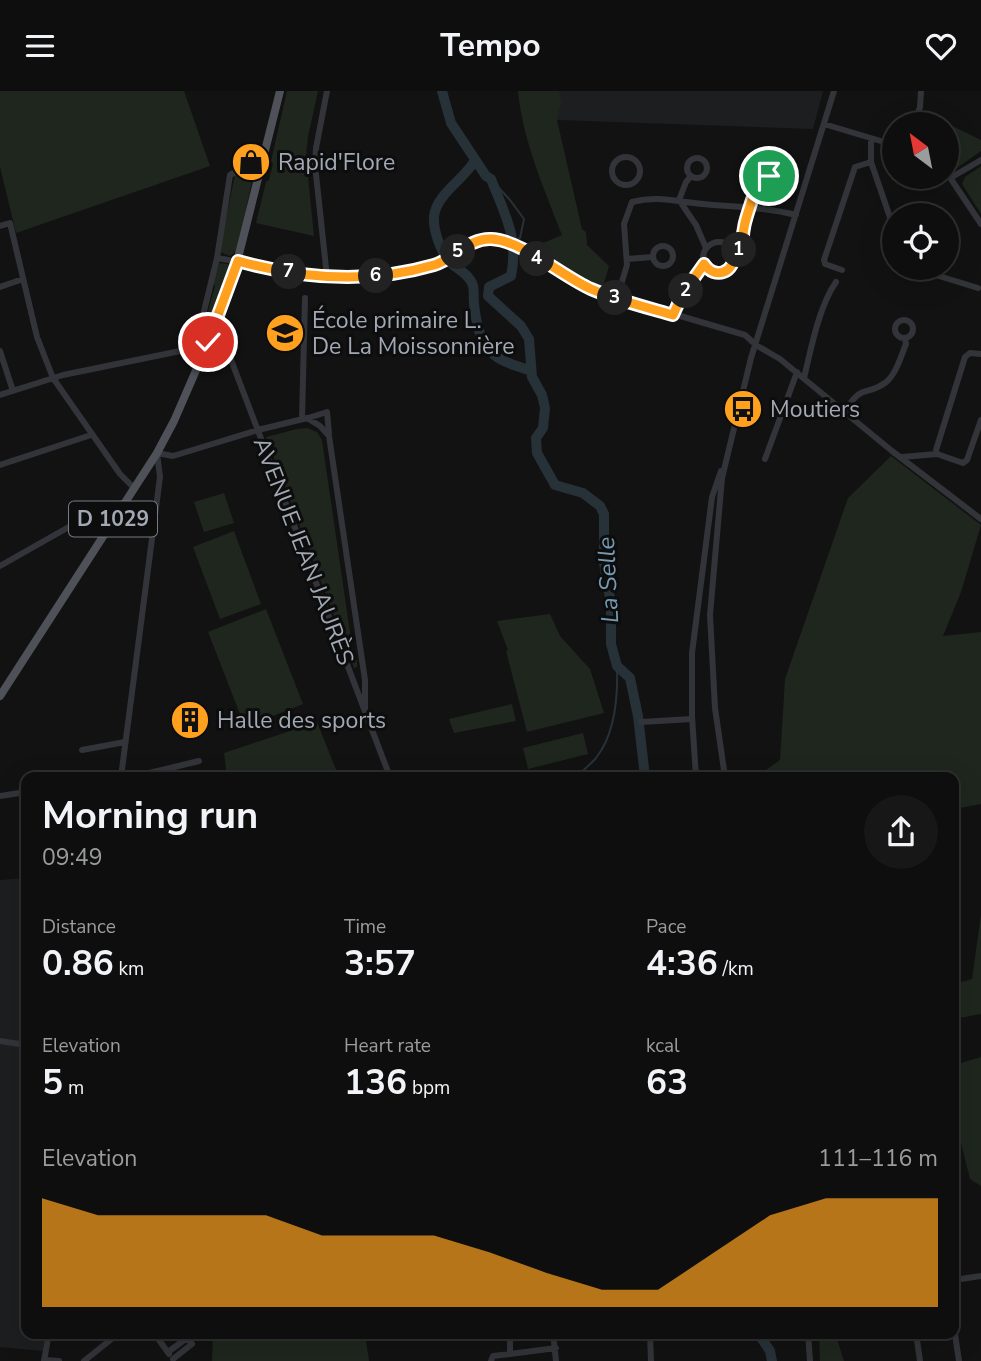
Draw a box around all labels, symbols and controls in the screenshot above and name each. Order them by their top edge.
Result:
text: Tempo [440,24,541,67]
icon: menu [21,27,59,65]
icon: heart [922,27,960,65]
north arrow [882,112,959,189]
map controls [882,112,959,280]
shop icon: Rapid'Flore [230,141,272,183]
pin [739,146,799,206]
place label: Rapid'Flore [278,147,395,178]
icon: arrive [750,157,788,195]
button: locate [882,203,959,280]
pin: 1 [722,233,756,267]
pin: 5 [440,235,476,269]
text: 1 [733,236,744,262]
text: 5 [452,238,463,264]
pin: 4 [520,241,554,277]
text: 4 [531,245,542,271]
pin: 7 [272,255,306,289]
text: 7 [283,258,294,284]
pin: 6 [358,259,394,293]
text: 6 [370,262,381,288]
pin: 2 [668,273,704,309]
text: 2 [680,277,691,303]
pin: 3 [598,281,632,315]
text: 3 [609,284,620,310]
place label: École primaire L. De La Moissonnière [312,305,515,362]
pin [178,312,238,372]
school or university icon: École primaire L. De La Moissonnière [264,312,306,354]
icon: check [189,323,227,361]
bus stop icon: Moutiers [722,388,764,430]
place label: Moutiers [770,394,860,425]
street label: AVENUE JEAN JAURÈS [246,433,361,670]
road number: D 1029 [69,501,157,537]
water label: La Selle [590,536,626,624]
building icon: Halle des sports [169,699,211,741]
place label: Halle des sports [217,705,386,736]
text: Morning run [42,790,258,841]
button: share [864,795,938,869]
text: 09:49 [42,842,102,873]
text: Distance [42,914,116,940]
text: Time [344,914,386,940]
text: Pace [646,914,686,940]
text: 0.86 [42,940,114,987]
text: 3:57 [344,940,416,987]
text: 4:36 [646,940,718,987]
text: km [114,956,144,982]
text: /km [718,956,754,982]
text: Elevation [42,1033,121,1059]
text: Heart rate [344,1033,431,1059]
text: kcal [646,1033,680,1059]
text: 5 [42,1059,63,1106]
text: 136 [344,1059,407,1106]
text: 63 [646,1059,688,1106]
text: m [63,1075,84,1101]
text: bpm [407,1075,450,1101]
text: Elevation [42,1143,137,1174]
text: 111–116 m [818,1143,938,1174]

